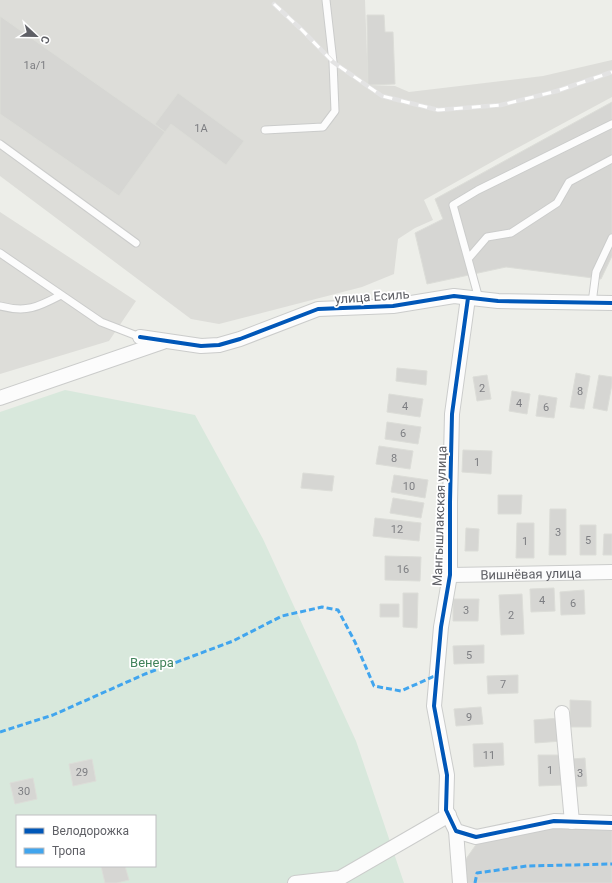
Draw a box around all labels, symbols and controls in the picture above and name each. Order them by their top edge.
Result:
north arrow [16,16,56,56]
text: С [37,34,52,45]
house number: 1а/1 [24,59,46,72]
house number: 1А [194,122,209,135]
street label: улица Есиль [334,286,410,307]
house number: 2 [479,382,485,395]
house number: 8 [577,385,583,398]
house number: 4 [516,397,522,410]
house number: 4 [402,400,408,413]
house number: 6 [543,401,549,414]
house number: 6 [400,427,406,440]
street label: Мангышлакская улица [430,446,449,586]
house number: 8 [391,452,397,465]
house number: 1 [474,456,480,469]
house number: 10 [403,480,415,493]
house number: 12 [391,523,403,536]
house number: 3 [555,526,561,539]
house number: 5 [585,534,591,547]
house number: 1 [522,535,528,548]
house number: 16 [397,563,409,576]
street label: Вишнёвая улица [480,566,582,582]
house number: 4 [539,594,545,607]
house number: 6 [570,597,576,610]
house number: 3 [463,604,469,617]
house number: 2 [508,609,514,622]
house number: 5 [466,649,472,662]
park label: Венера [130,655,174,670]
house number: 7 [500,678,506,691]
house number: 9 [466,711,472,724]
house number: 11 [483,749,495,762]
house number: 1 [547,764,553,777]
house number: 29 [76,766,88,779]
house number: 3 [577,767,583,780]
house number: 30 [18,785,30,798]
legend [16,815,156,867]
text: Велодорожка [52,824,129,838]
text: Тропа [52,844,86,858]

